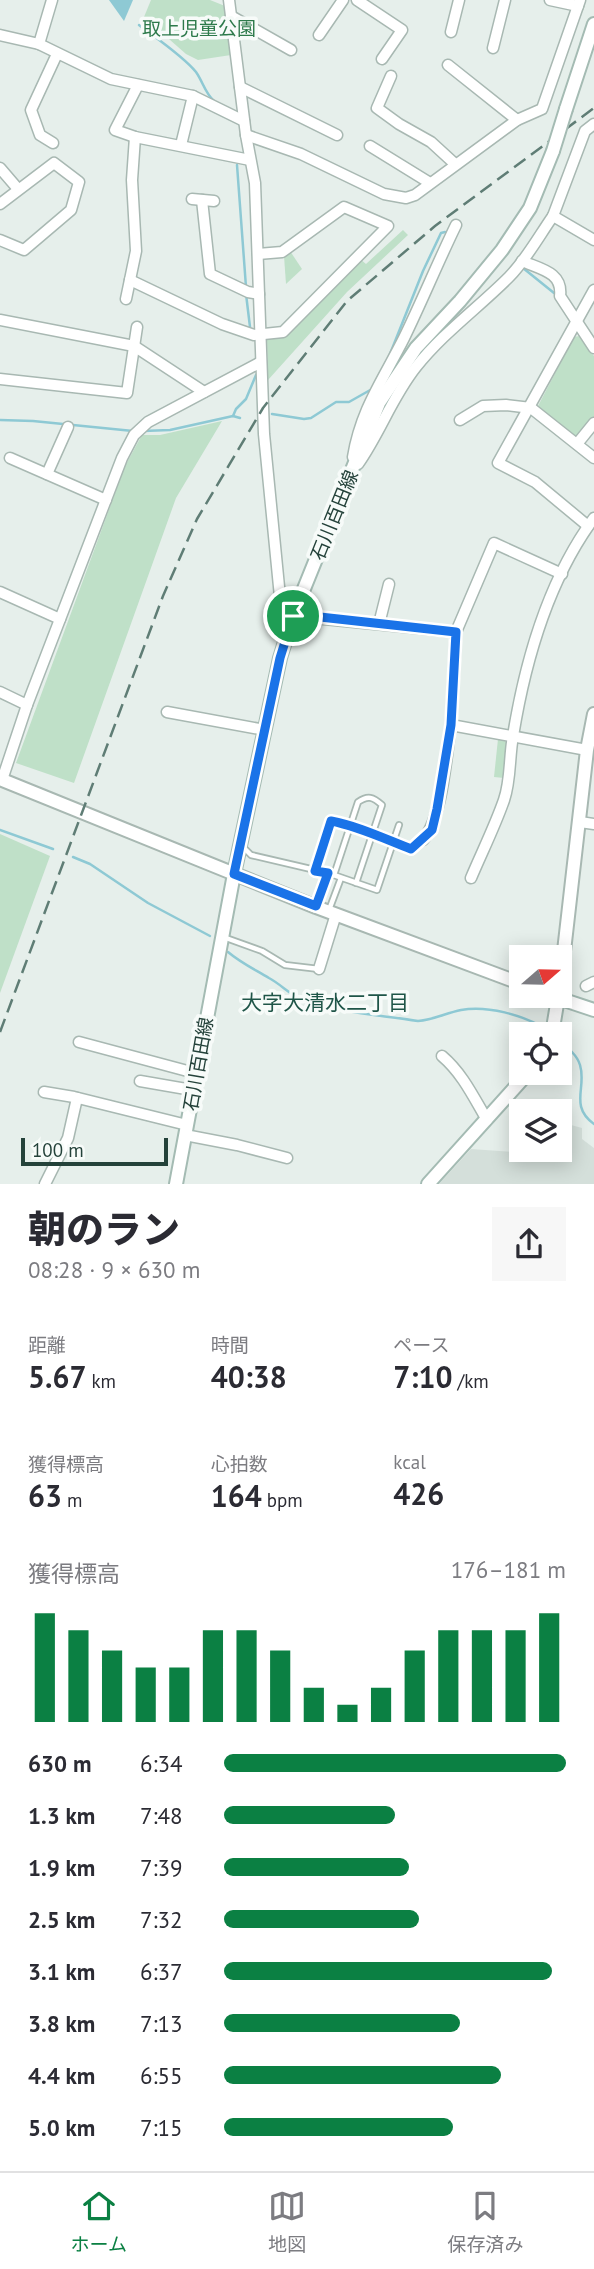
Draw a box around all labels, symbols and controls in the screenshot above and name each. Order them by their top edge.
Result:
park label: 取上児童公園 [142,16,256,40]
street label: 石川百田線 [305,466,363,564]
pin [263,586,323,646]
icon: arrive [274,597,312,635]
north arrow [509,945,572,1008]
map controls [509,945,572,1162]
district label: 大字大清水二丁目 [241,989,409,1016]
street label: 石川百田線 [178,1015,218,1113]
button: locate [509,1022,572,1085]
button: layers [509,1099,572,1162]
scale bar [21,1135,168,1167]
text: 100 m [32,1138,84,1162]
text: 朝のラン [28,1204,180,1253]
button: share [492,1207,566,1281]
text: 08:28 · 9 × 630 m [28,1255,200,1284]
text: 距離 [28,1333,66,1357]
text: 時間 [211,1333,249,1357]
text: ペース [393,1333,449,1357]
text: 5.67 [28,1357,86,1396]
text: 40:38 [211,1357,287,1396]
text: 7:10 [393,1357,452,1396]
text: km [86,1369,116,1393]
text: /km [452,1369,489,1393]
text: kcal [393,1450,426,1474]
text: 獲得標高 [28,1452,104,1476]
text: 心拍数 [211,1452,268,1476]
text: 426 [393,1474,444,1513]
text: 63 [28,1476,62,1515]
text: 164 [211,1476,262,1515]
text: m [62,1488,83,1512]
text: bpm [262,1488,303,1512]
text: 176–181 m [451,1555,566,1584]
text: 獲得標高 [28,1559,120,1588]
text: 630 m [28,1749,91,1778]
text: 6:34 [140,1749,183,1778]
text: 1.3 km [28,1801,95,1830]
text: 7:48 [140,1801,183,1830]
text: 1.9 km [28,1853,95,1882]
text: 7:39 [140,1853,183,1882]
text: 2.5 km [28,1905,95,1934]
text: 7:32 [140,1905,183,1934]
text: 3.1 km [28,1957,95,1986]
text: 6:37 [140,1957,183,1986]
text: 3.8 km [28,2009,95,2038]
text: 7:13 [140,2009,183,2038]
text: 4.4 km [28,2061,95,2090]
text: 6:55 [140,2061,183,2090]
text: 5.0 km [28,2113,95,2142]
text: 7:15 [140,2113,183,2142]
tab: ホーム [71,2187,127,2256]
tab: 地図 [268,2187,306,2256]
tab: 保存済み [447,2187,523,2256]

